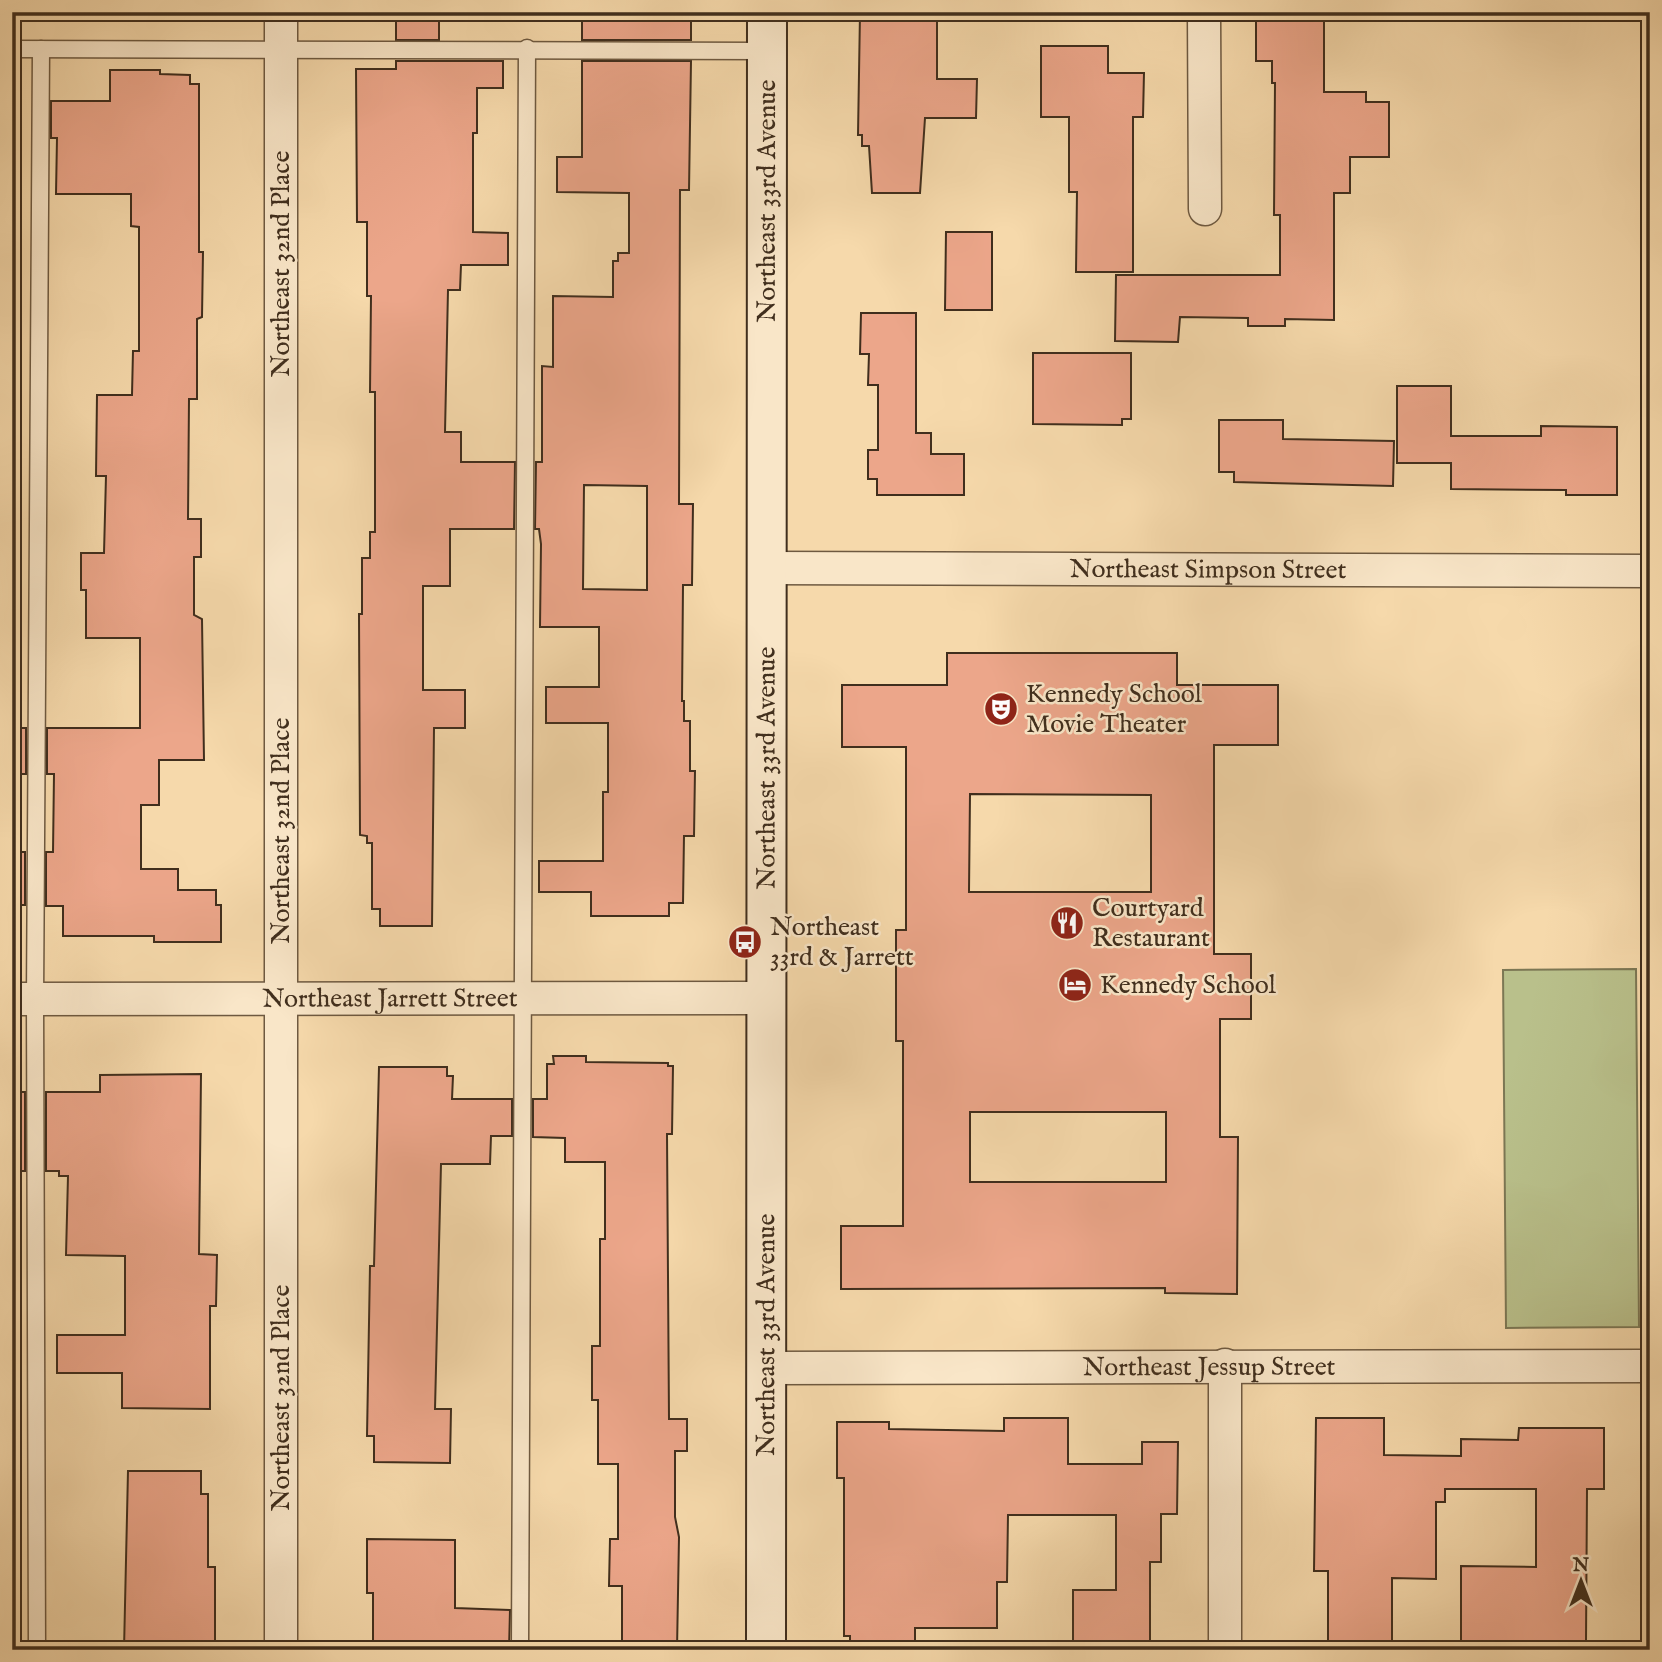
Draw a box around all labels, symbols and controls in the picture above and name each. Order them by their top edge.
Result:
street label: Northeast 33rd Avenue [750,79,783,323]
street label: Northeast 32nd Place [265,151,298,377]
street label: Northeast Simpson Street [1070,553,1346,586]
street label: Northeast 33rd Avenue [750,646,783,890]
place label: Kennedy School Movie Theater [1026,678,1203,741]
theatre icon: Kennedy School Movie Theater [982,690,1020,728]
street label: Northeast 32nd Place [265,718,298,944]
place label: Courtyard Restaurant [1092,892,1210,955]
restaurant icon: Courtyard Restaurant [1048,904,1086,942]
place label: Northeast 33rd & Jarrett [770,911,914,974]
bus stop icon: Northeast 33rd & Jarrett [726,923,764,961]
hotel icon: Kennedy School [1056,966,1094,1004]
place label: Kennedy School [1100,969,1277,1002]
street label: Northeast Jarrett Street [262,982,518,1015]
street label: Northeast 33rd Avenue [750,1213,783,1457]
street label: Northeast 32nd Place [265,1285,298,1511]
street label: Northeast Jessup Street [1082,1350,1336,1384]
north arrow [1546,1546,1616,1616]
text: N [1572,1554,1590,1578]

